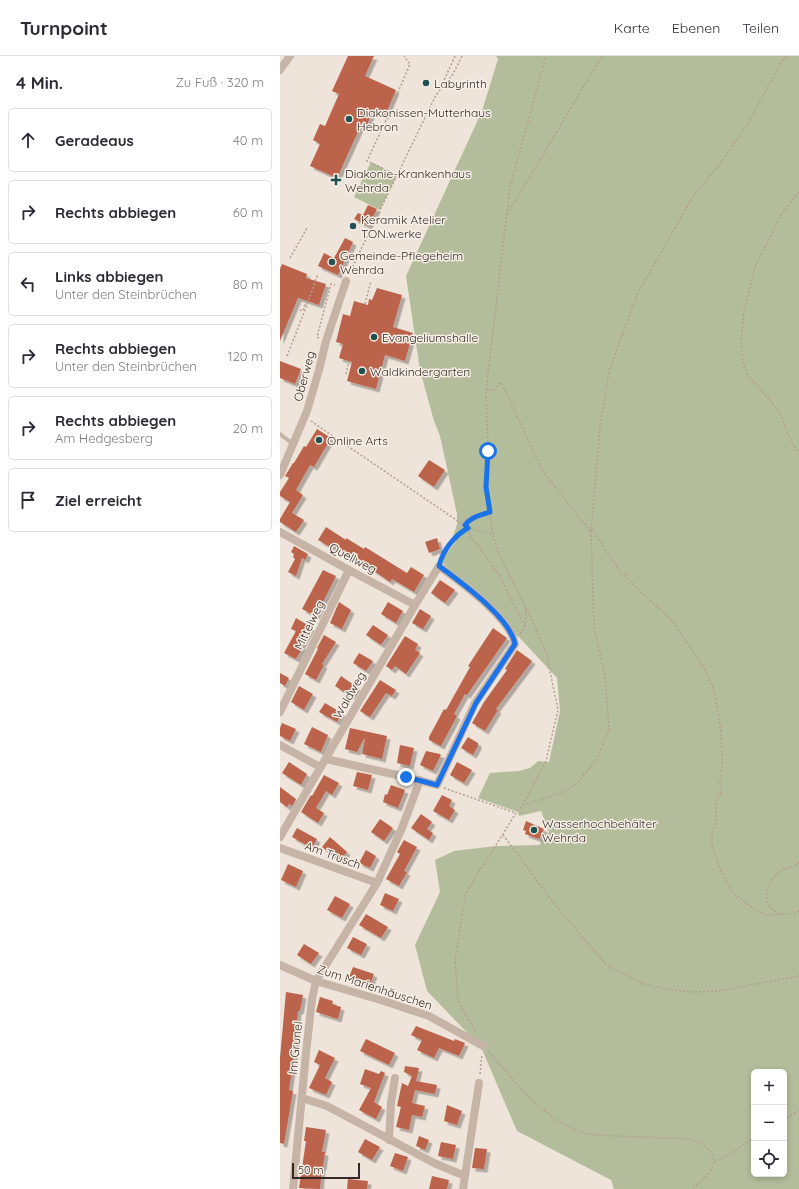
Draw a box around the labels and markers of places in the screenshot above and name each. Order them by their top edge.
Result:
place label: Labyrinth [434,76,487,91]
marker: Labyrinth [421,78,431,88]
place label: Diakonissen-Mutterhaus Hebron [357,105,491,134]
marker: Diakonissen-Mutterhaus Hebron [344,114,354,124]
place label: Diakonie-Krankenhaus Wehrda [345,166,471,195]
marker: Diakonie-Krankenhaus Wehrda [330,174,342,186]
place label: Keramik Atelier TON.werke [361,212,446,241]
marker: Keramik Atelier TON.werke [348,221,358,231]
place label: Gemeinde-Pflegeheim Wehrda [340,248,463,277]
marker: Gemeinde-Pflegeheim Wehrda [327,257,337,267]
place label: Evangeliumshalle [382,330,478,345]
marker: Evangeliumshalle [369,332,379,342]
place label: Waldkindergarten [370,364,470,379]
marker: Waldkindergarten [357,366,367,376]
place label: Online Arts [327,433,388,448]
marker: Online Arts [314,435,324,445]
place label: Wasserhochbehälter Wehrda [542,816,657,845]
marker: Wasserhochbehälter Wehrda [529,825,539,835]

